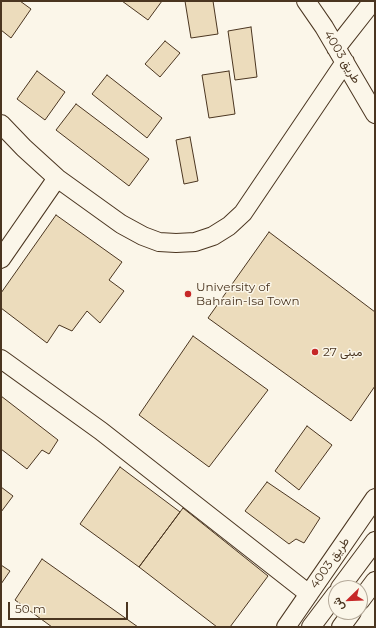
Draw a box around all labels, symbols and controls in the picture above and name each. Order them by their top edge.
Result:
street label: طريق 4003 [321,28,363,86]
place label: University of Bahrain-Isa Town [196,280,300,308]
marker: University of Bahrain-Isa Town [183,289,193,299]
place label: مبنى 27 [323,345,362,359]
marker: مبنى 27 [310,347,320,357]
street label: طريق 4003 [307,535,353,591]
north arrow [328,580,368,620]
scale bar [10,594,130,620]
text: ش [329,595,347,613]
text: 50 m [15,601,46,616]

